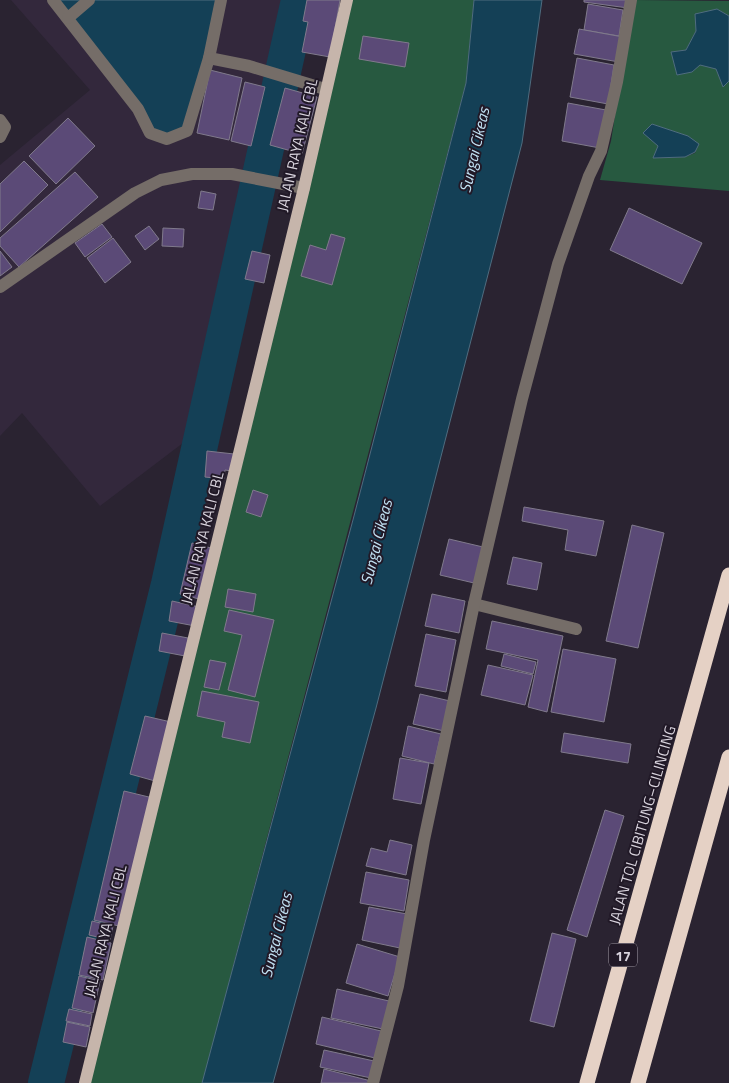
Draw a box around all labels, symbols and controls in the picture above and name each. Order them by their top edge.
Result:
street label: JALAN RAYA KALI CBL [270,76,324,214]
water label: Sungai Cikeas [453,104,496,195]
street label: JALAN RAYA KALI CBL [174,469,230,607]
water label: Sungai Cikeas [354,496,398,587]
street label: JALAN TOL CIBITUNG–CILINCING [603,723,681,927]
street label: JALAN RAYA KALI CBL [77,862,133,1000]
water label: Sungai Cikeas [254,889,298,980]
road number: 17 [609,944,637,966]

